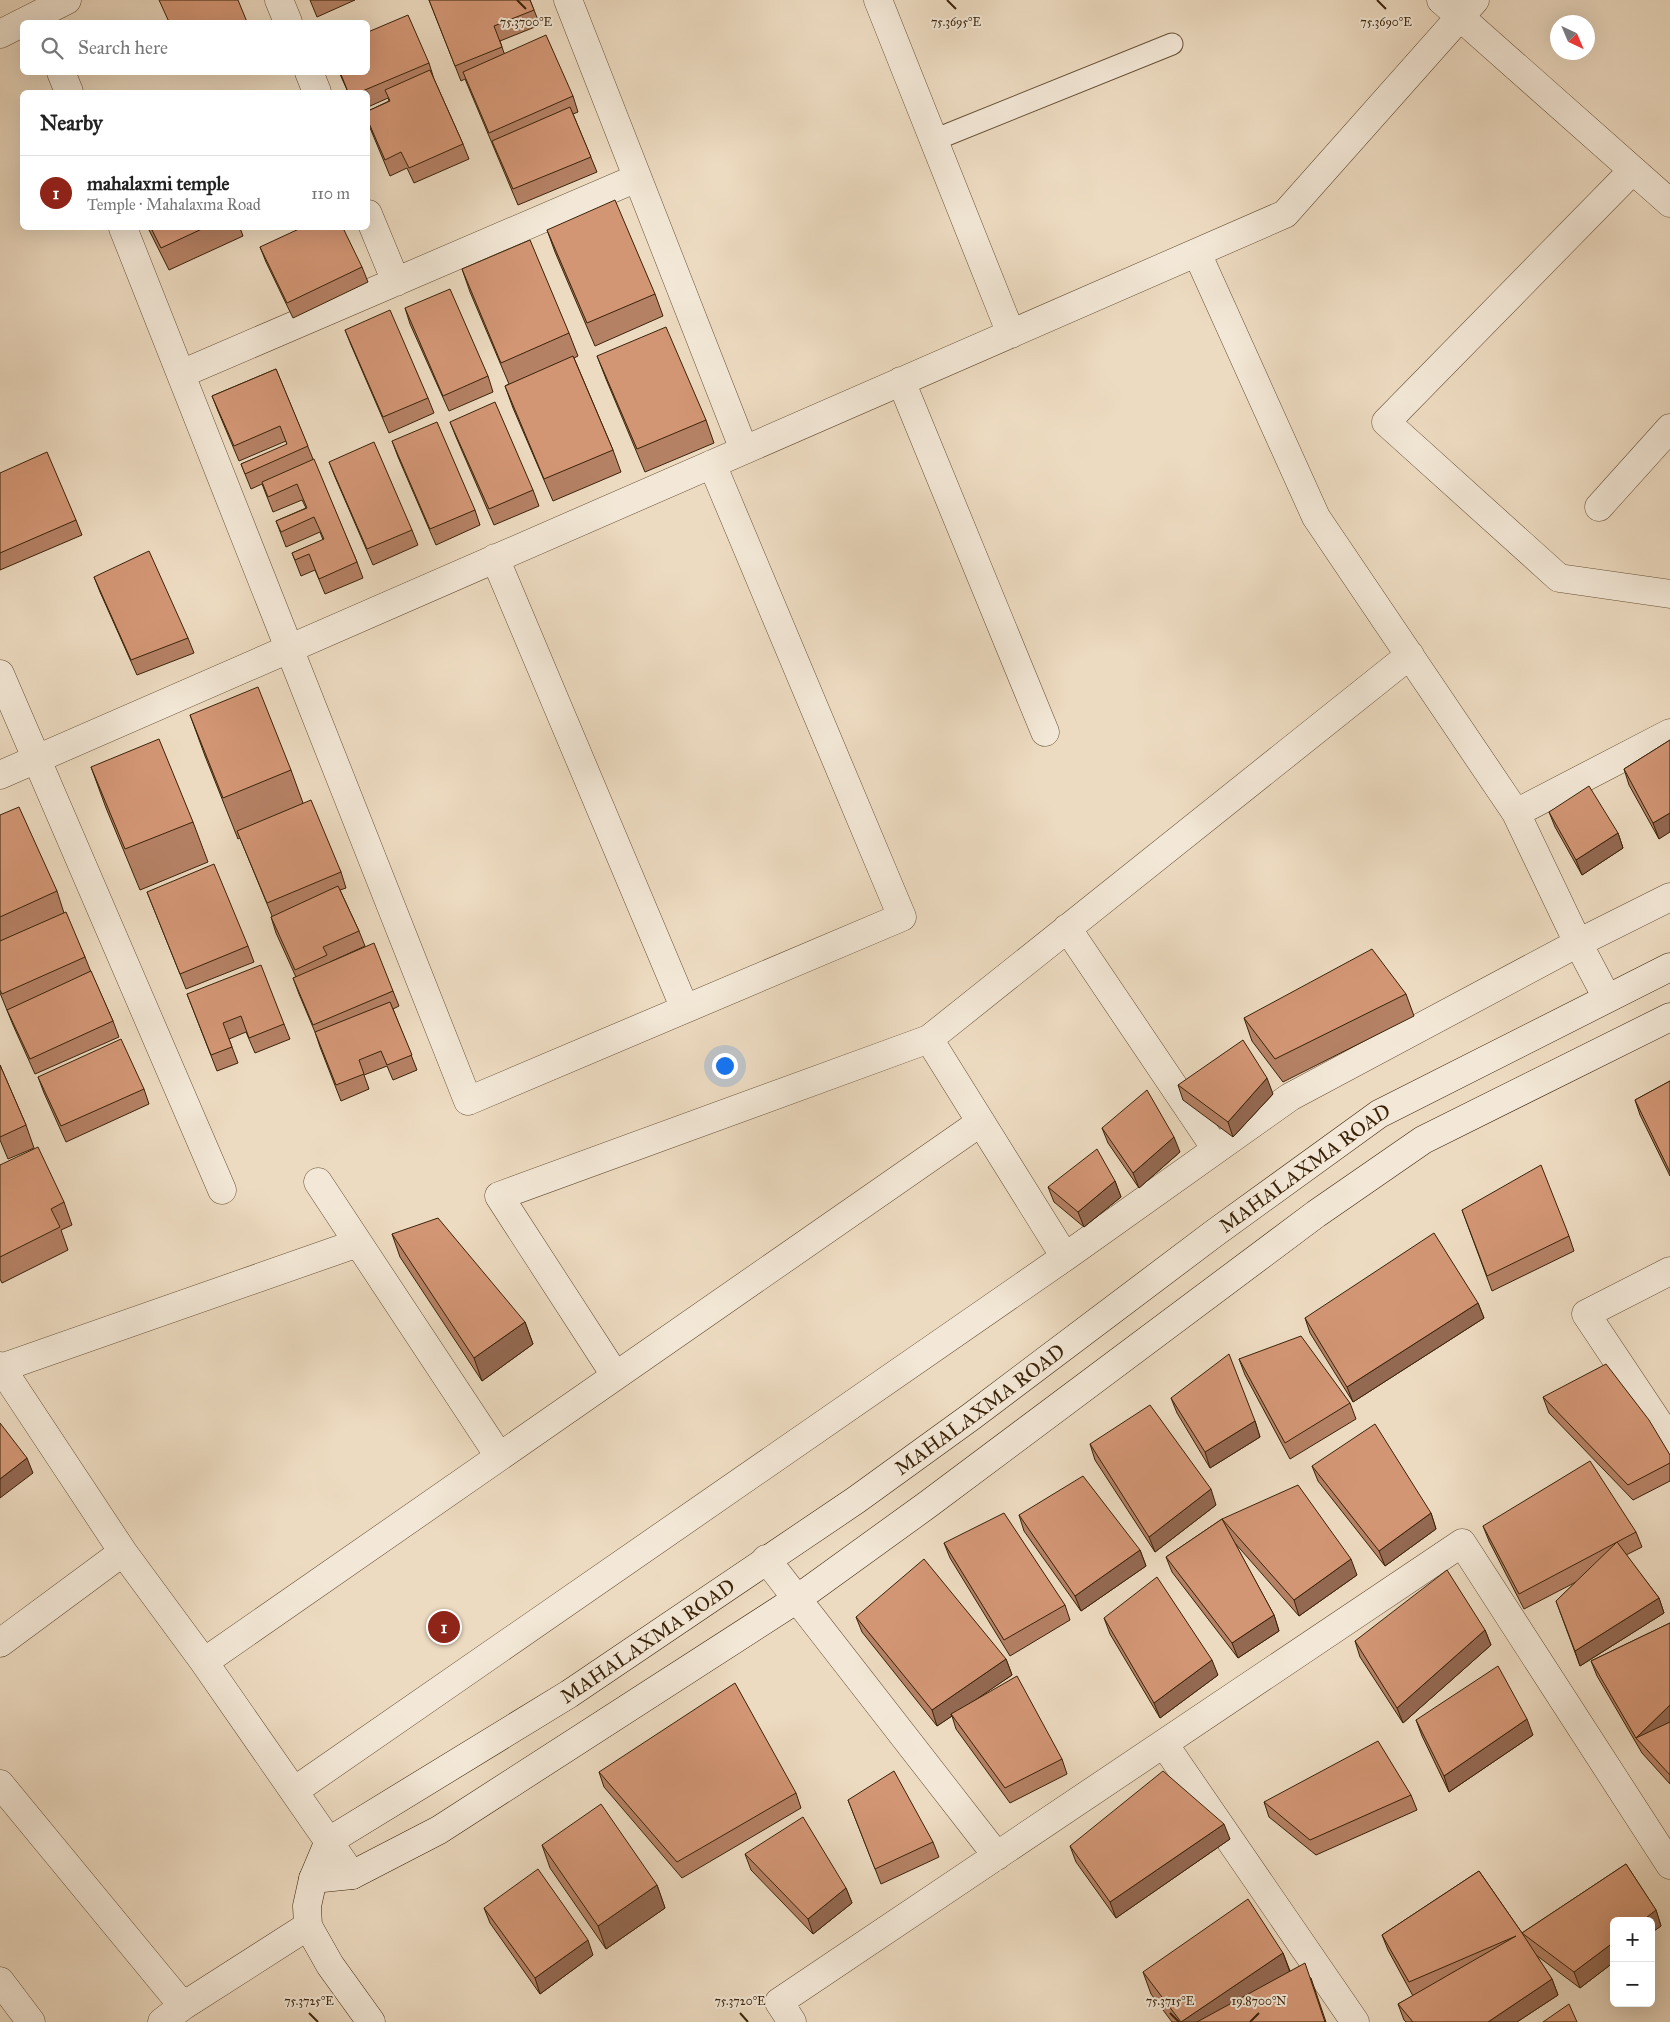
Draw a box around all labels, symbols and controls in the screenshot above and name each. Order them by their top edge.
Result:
text: 75.3700°E [500,15,553,29]
text: 75.3695°E [931,15,981,29]
text: 75.3690°E [1360,15,1412,29]
north arrow [1550,15,1595,60]
search box [20,20,370,75]
icon: search [38,34,66,62]
text: Search here [78,36,168,59]
text: Nearby [40,110,103,136]
text: mahalaxmi temple [87,172,229,195]
text: 1 [53,184,59,203]
text: 110 m [311,184,350,203]
text: Temple · Mahalaxma Road [87,195,261,214]
your location [712,1053,738,1079]
street label: MAHALAXMA ROAD [1214,1098,1394,1238]
street label: MAHALAXMA ROAD [890,1339,1069,1480]
street label: MAHALAXMA ROAD [556,1573,739,1708]
pin: 1 [428,1608,460,1646]
map controls [1610,1917,1655,2007]
button: + [1610,1917,1655,1962]
button: − [1610,1962,1655,2007]
text: 75.3725°E [284,1994,334,2008]
text: 75.3720°E [714,1994,766,2008]
text: 75.3715°E [1146,1994,1195,2008]
text: 19.8700°N [1232,1994,1286,2008]

